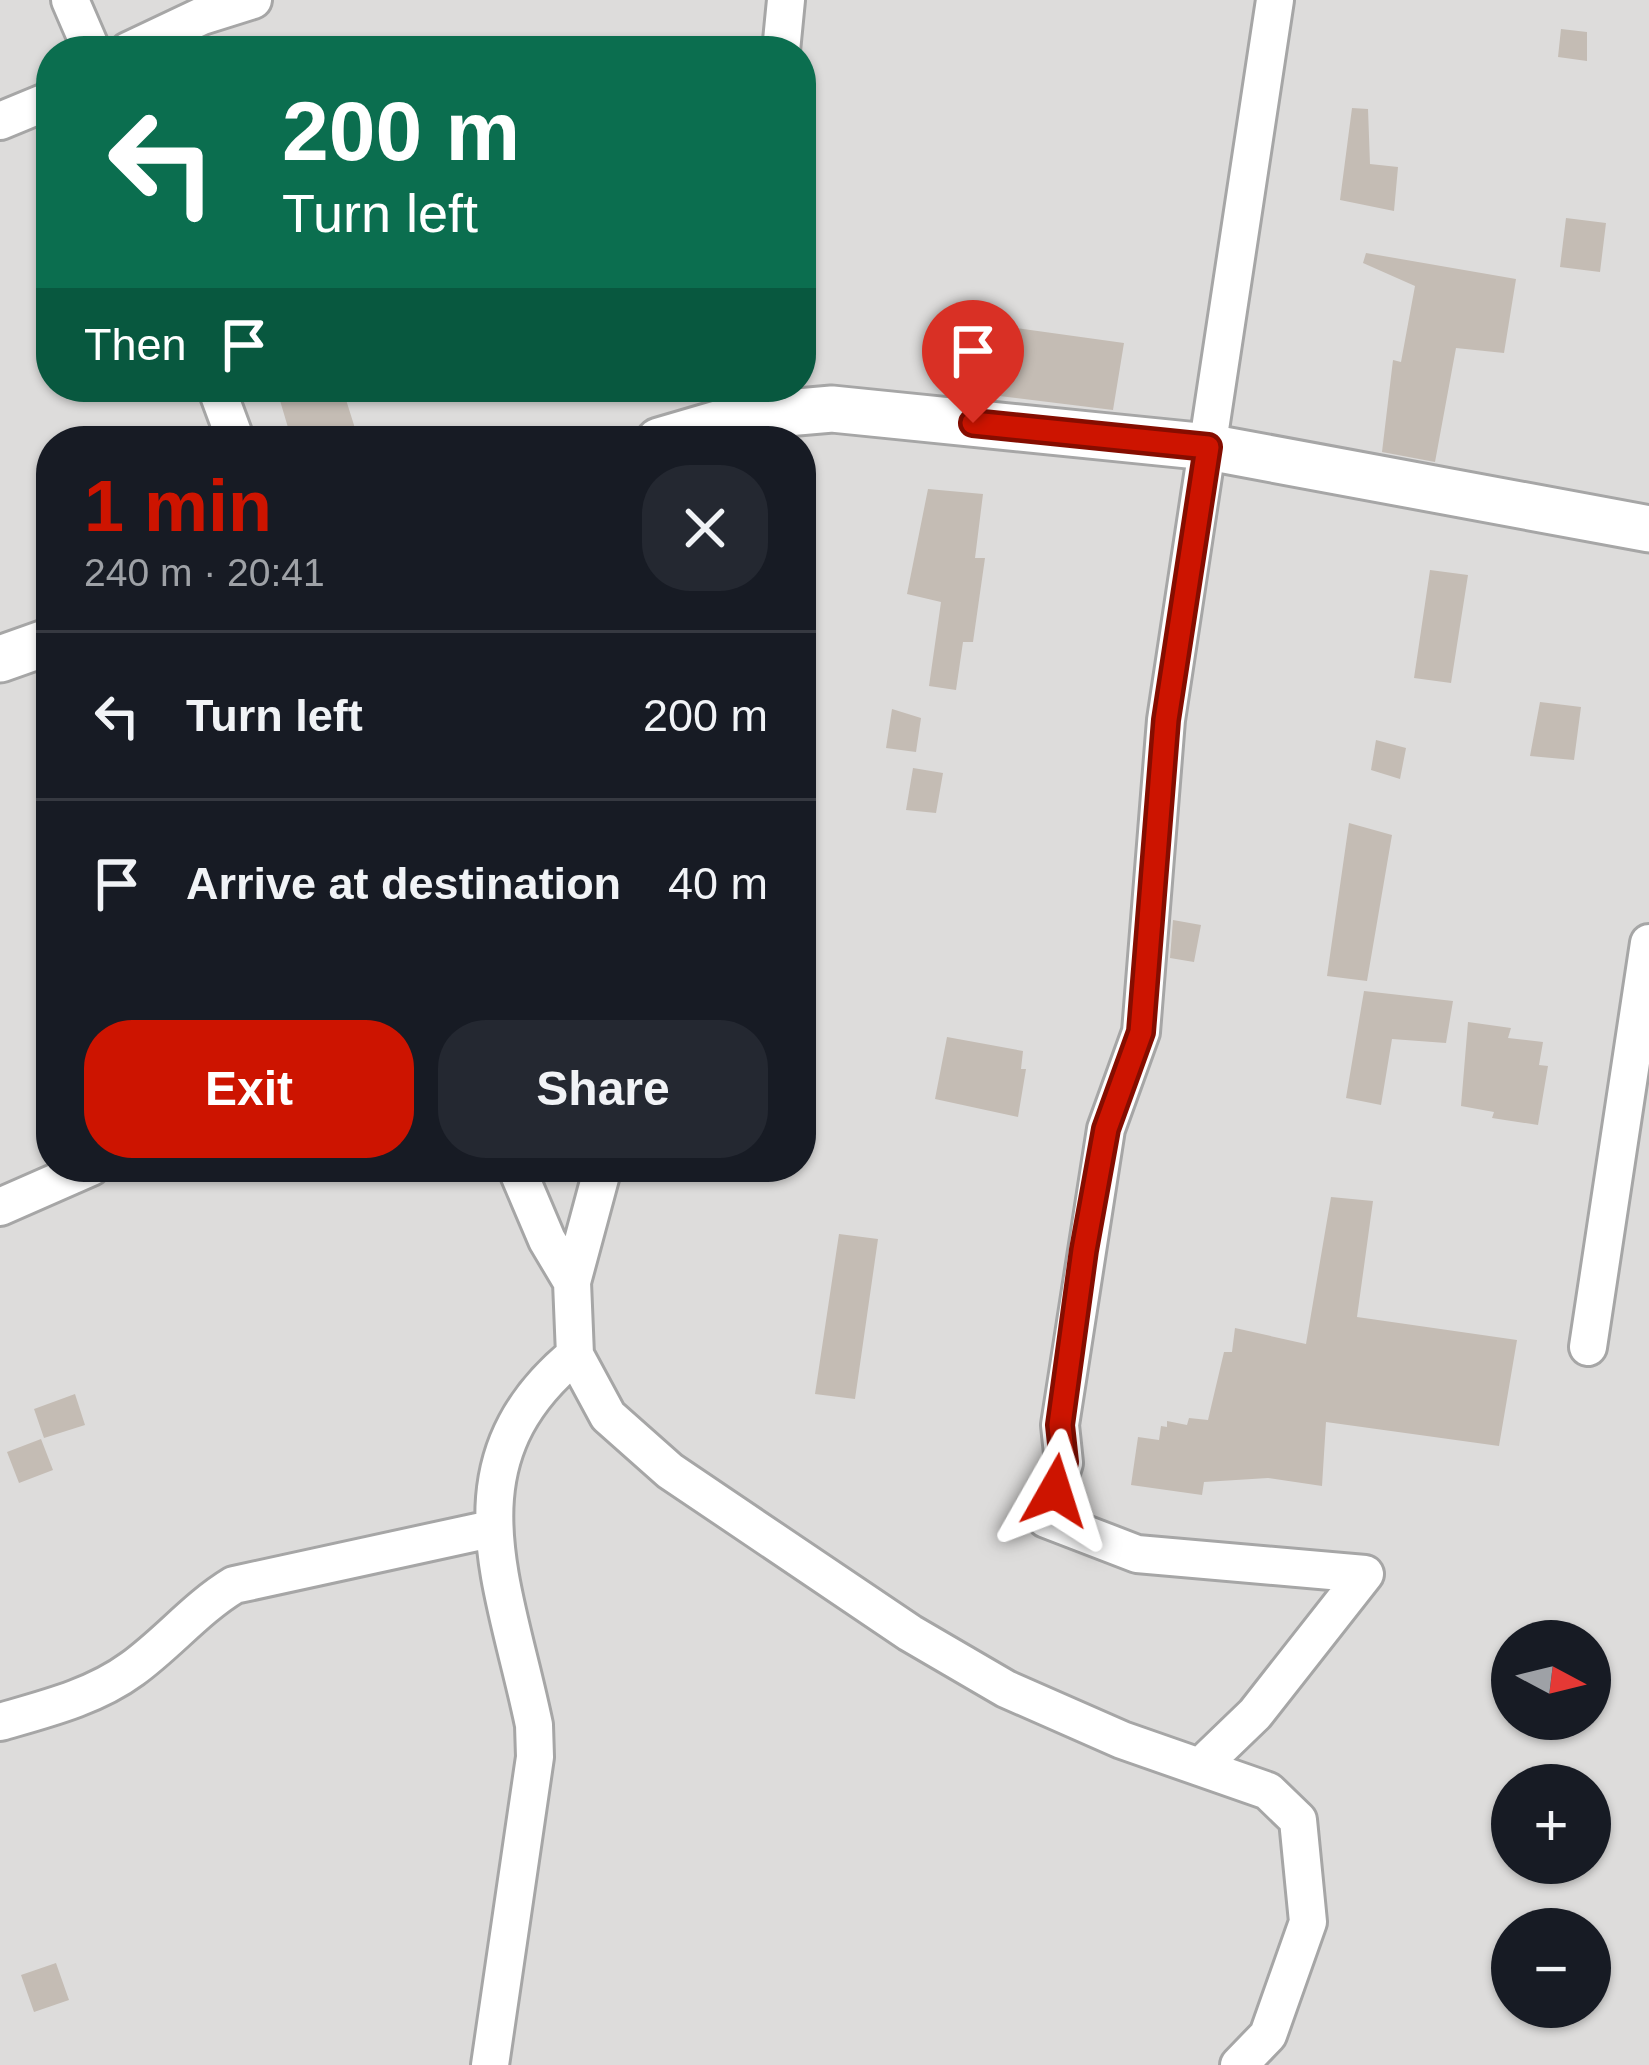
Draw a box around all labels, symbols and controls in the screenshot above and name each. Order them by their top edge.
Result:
icon: left [84,84,240,240]
text: 200 m [282,84,520,178]
text: Turn left [282,183,478,243]
pin [922,300,1024,423]
icon: arrive [211,312,277,378]
icon: arrive [940,318,1006,384]
text: Then [84,319,187,370]
button: close [642,465,768,591]
text: 1 min [84,466,272,546]
text: 240 m · 20:41 [84,551,325,594]
icon: left [84,683,150,749]
text: Turn left [186,690,363,741]
text: 200 m [643,690,768,741]
icon: arrive [84,851,150,917]
text: Arrive at destination [186,858,621,909]
text: 40 m [668,858,768,909]
button: Exit [84,1020,414,1158]
button: Share [438,1020,768,1158]
position arrow [992,1428,1118,1554]
north arrow [1491,1620,1611,1740]
map controls [1491,1620,1611,2028]
button: + [1491,1764,1611,1884]
button: − [1491,1908,1611,2028]

